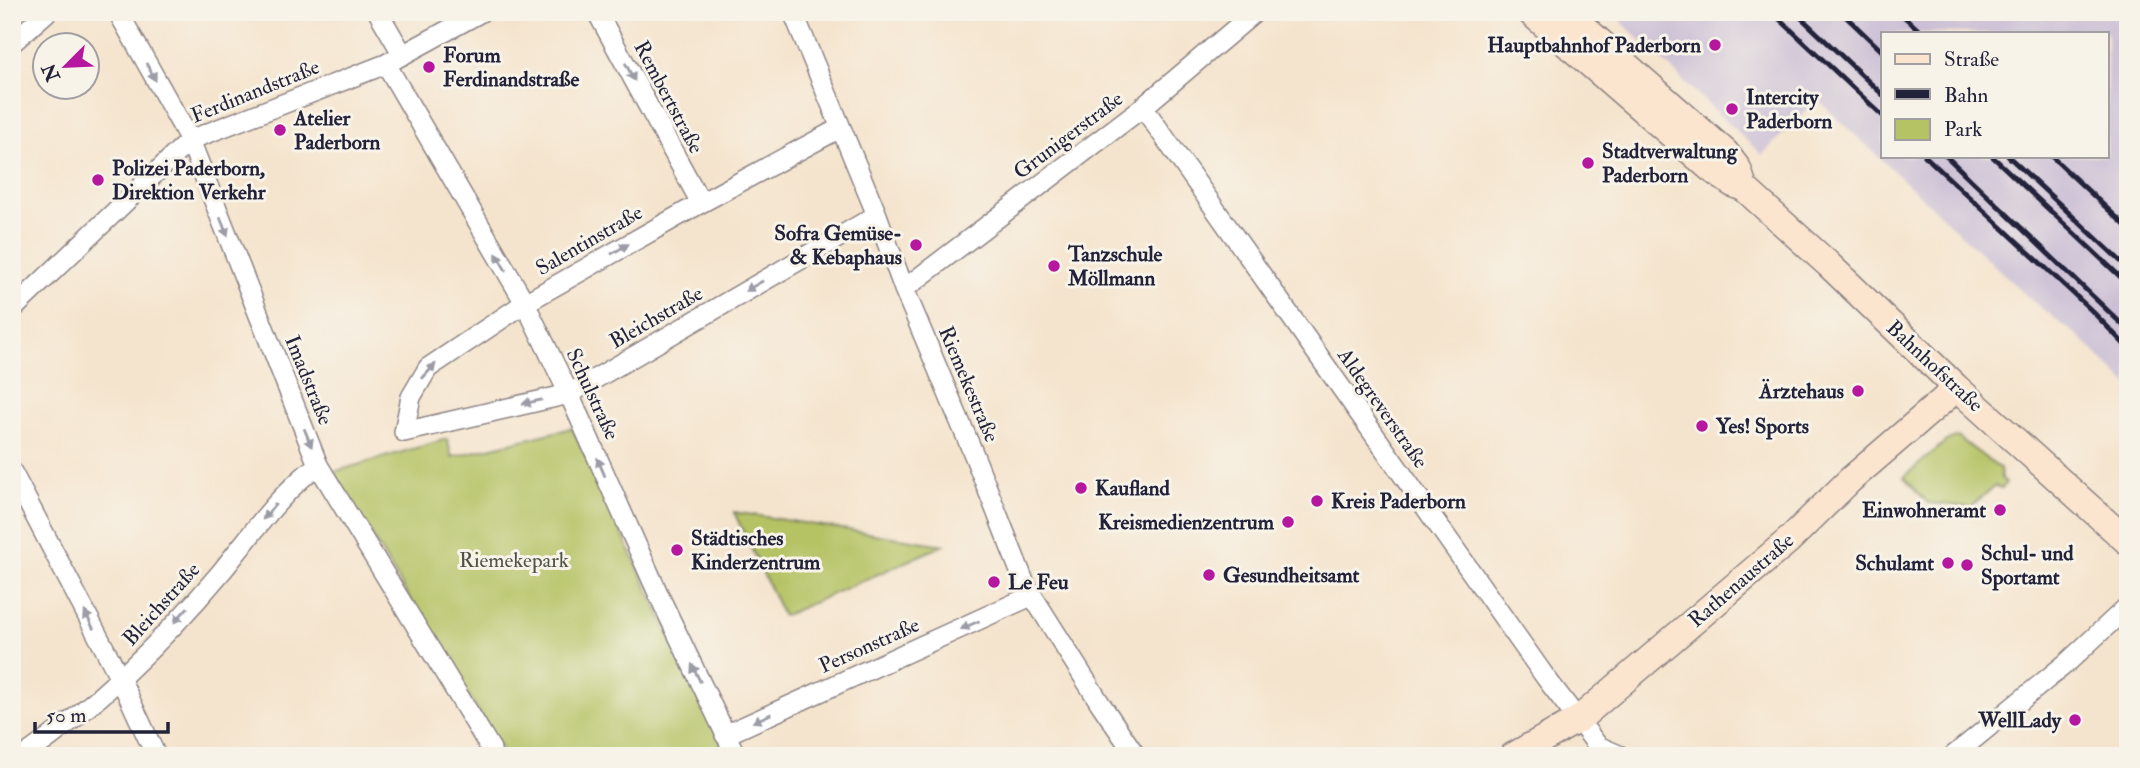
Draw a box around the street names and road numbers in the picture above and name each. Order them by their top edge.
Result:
street label: Rembertstraße [627,36,710,159]
street label: Ferdinandstraße [187,53,324,129]
street label: Grunigerstraße [1008,85,1129,185]
street label: Salentinstraße [531,199,648,282]
street label: Bleichstraße [605,280,708,355]
street label: Bahnhofstraße [1881,315,1989,418]
street label: Riemekestraße [932,322,1005,446]
street label: Imadstraße [278,331,339,429]
street label: Aldegreverstraße [1331,342,1434,474]
street label: Schulstraße [560,344,626,444]
street label: Rathenaustraße [1683,527,1800,634]
street label: Bleichstraße [117,557,206,652]
street label: Personstraße [815,611,924,680]

